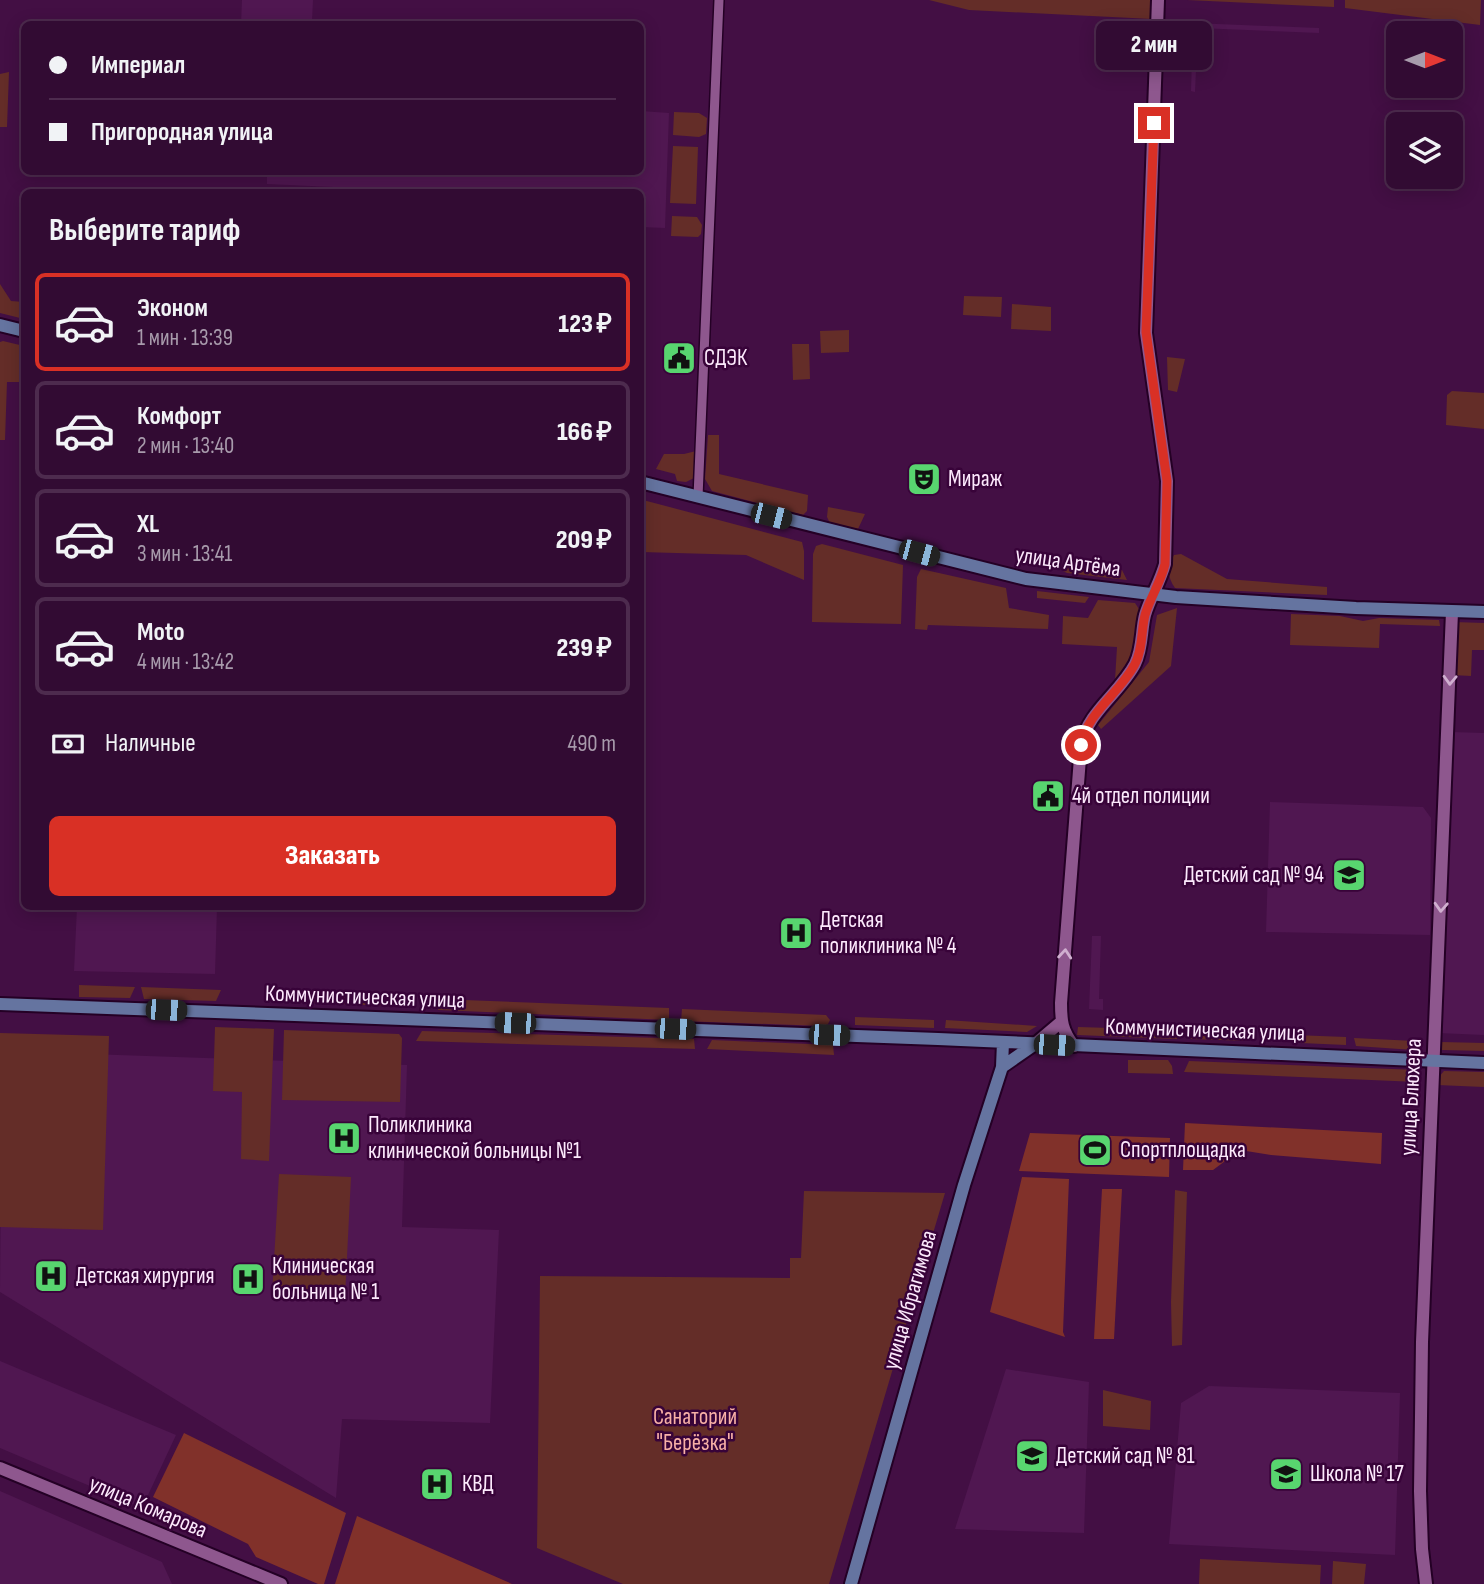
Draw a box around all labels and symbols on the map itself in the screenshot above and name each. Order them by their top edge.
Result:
north arrow [1386,21,1463,98]
callout: 2 мин [1096,22,1212,71]
route end [1138,107,1170,139]
public building icon: СДЭК [660,339,698,377]
place label: СДЭК [704,344,748,372]
theatre icon: Мираж [905,460,943,498]
place label: Мираж [948,465,1003,493]
car [749,501,794,531]
car [896,537,943,569]
street label: улица Артёма [1014,541,1122,583]
one-way arrow [1442,675,1458,686]
route start [1065,729,1097,761]
public building icon: 4й отдел полиции [1029,777,1067,815]
place label: 4й отдел полиции [1072,782,1210,810]
school or university icon: Детский сад № 94 [1330,856,1368,894]
place label: Детский сад № 94 [1184,861,1324,889]
one-way arrow [1433,902,1448,913]
place label: Детская поликлиника № 4 [820,906,957,960]
hospital icon: Детская поликлиника № 4 [777,914,815,952]
one-way arrow [1057,948,1072,959]
street label: Коммунистическая улица [264,980,466,1014]
car [145,999,188,1021]
car [494,1012,537,1034]
street label: Коммунистическая улица [1104,1013,1306,1047]
car [654,1018,697,1040]
car [808,1024,851,1046]
car [1033,1033,1076,1057]
street label: улица Блюхера [1394,1038,1428,1156]
place label: Поликлиника клинической больницы №1 [368,1111,581,1165]
hospital icon: Поликлиника клинической больницы №1 [325,1119,363,1157]
sports icon: Спортплощадка [1076,1131,1114,1169]
place label: Спортплощадка [1120,1136,1246,1164]
street label: улица Ибрагимова [877,1227,943,1373]
place label: Клиническая больница № 1 [272,1252,379,1306]
hospital icon: Детская хирургия [32,1257,70,1295]
hospital icon: Клиническая больница № 1 [229,1260,267,1298]
place label: Детская хирургия [76,1262,215,1290]
park label: Санаторий "Берёзка" [653,1403,737,1457]
school or university icon: Детский сад № 81 [1013,1437,1051,1475]
place label: Детский сад № 81 [1056,1442,1195,1470]
school or university icon: Школа № 17 [1267,1455,1305,1493]
place label: Школа № 17 [1310,1460,1404,1488]
hospital icon: КВД [418,1465,456,1503]
street label: улица Комарова [85,1470,211,1544]
place label: КВД [462,1470,494,1498]

